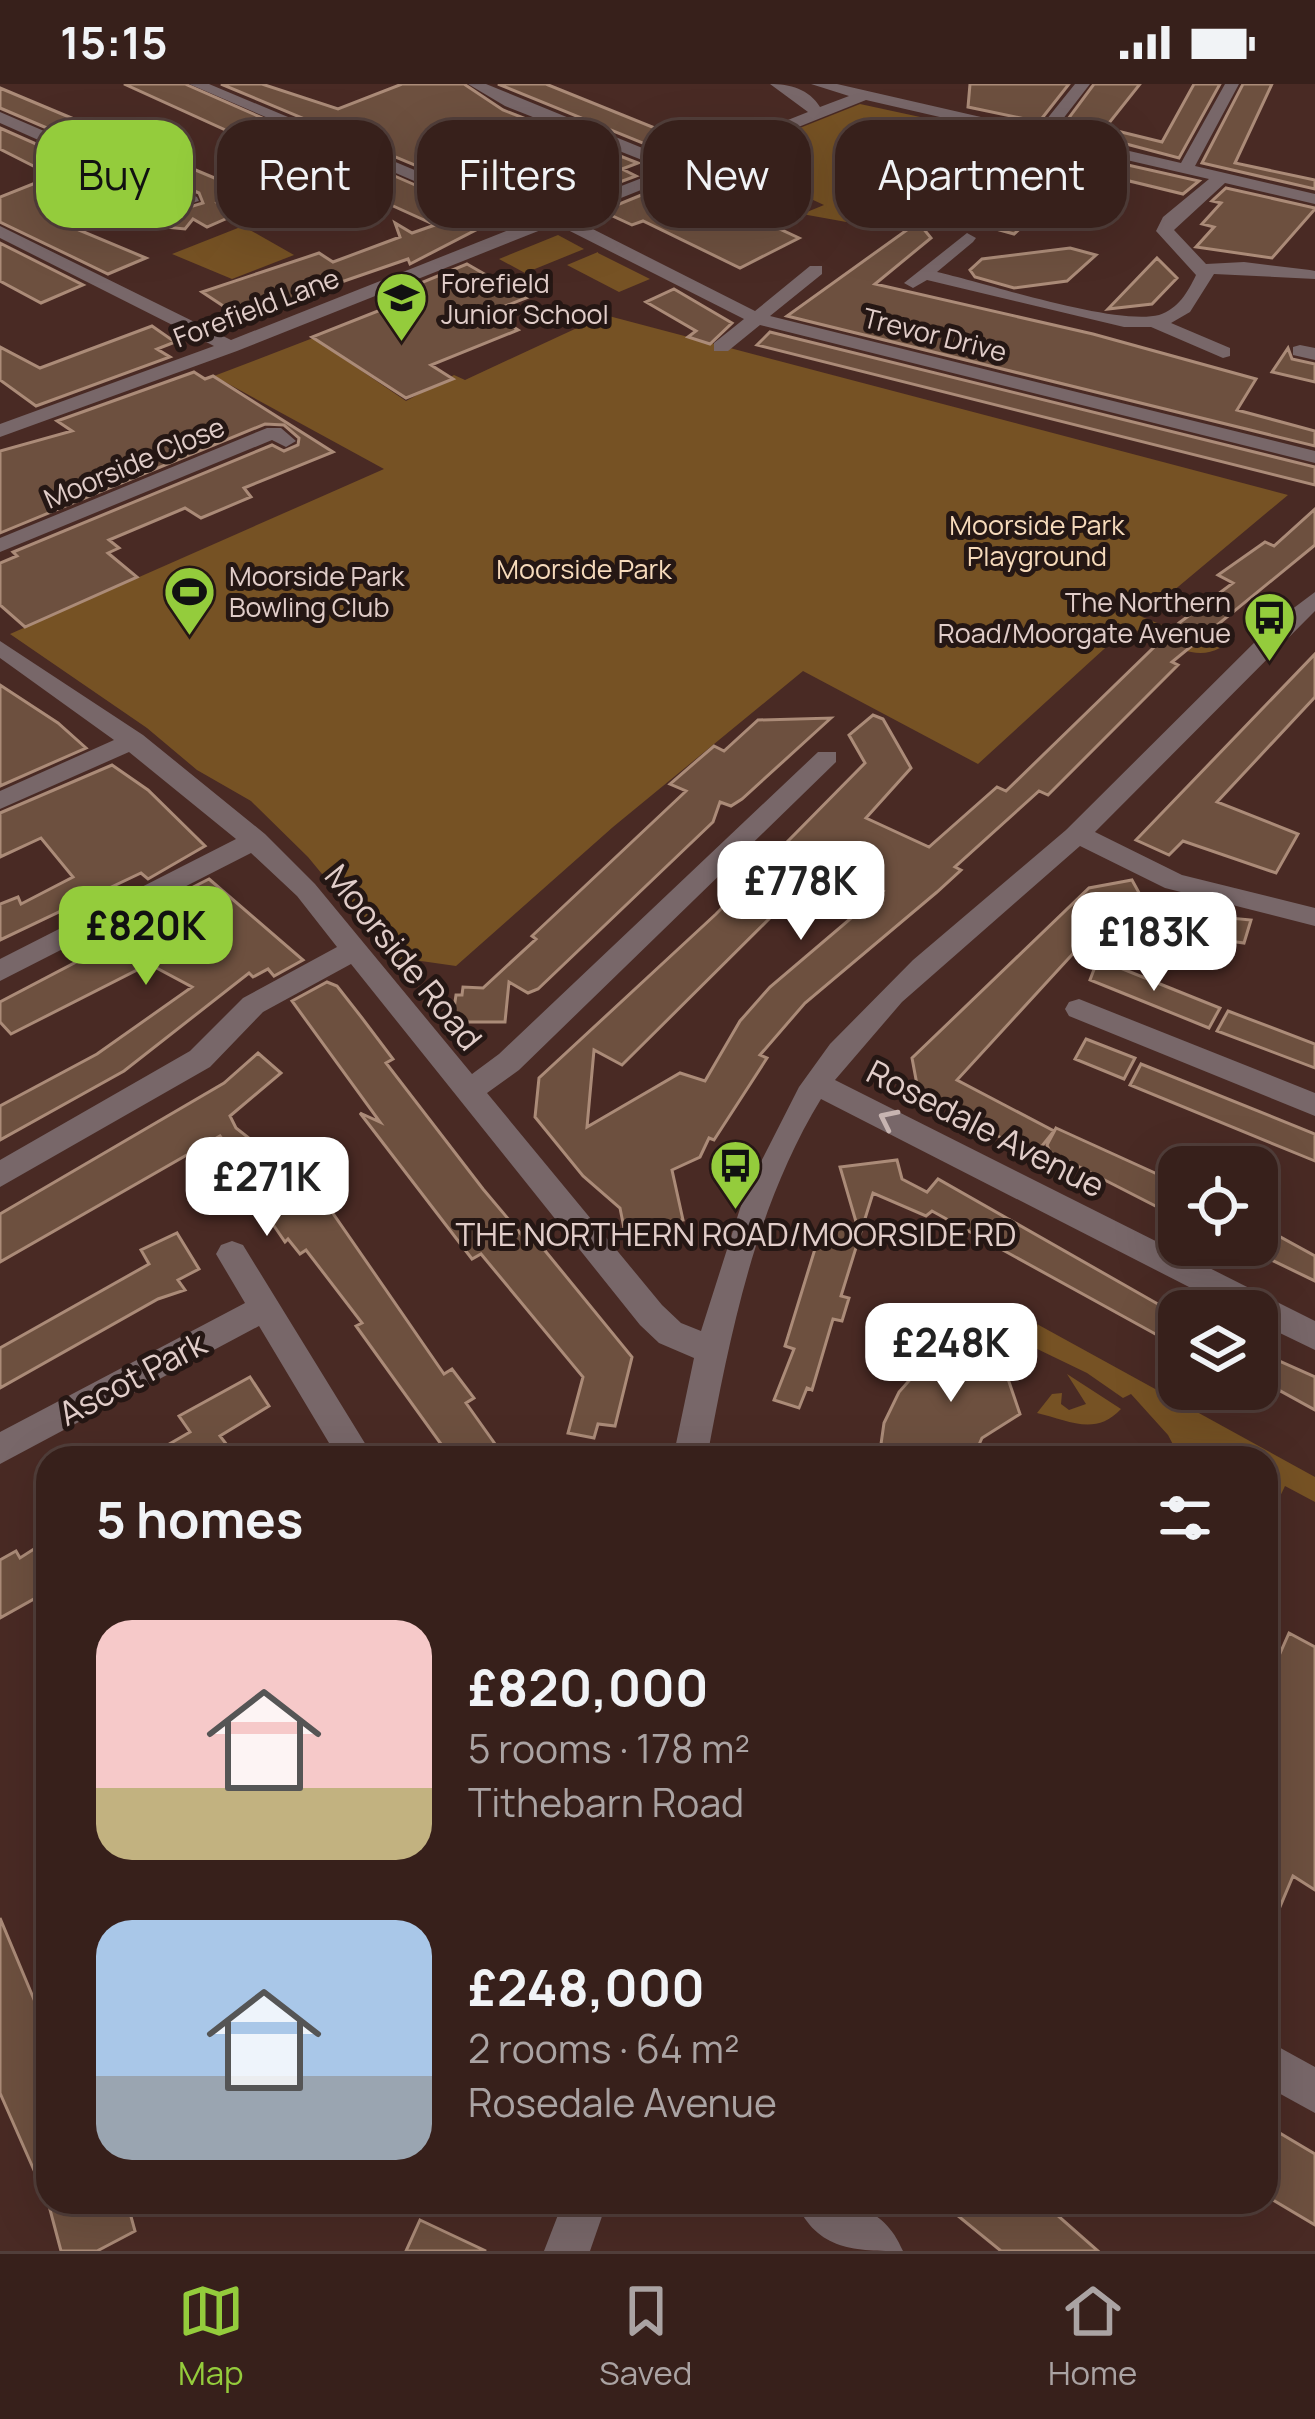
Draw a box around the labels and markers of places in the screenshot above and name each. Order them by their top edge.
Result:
place label: Forefield Junior School [441,264,609,332]
school or university icon: Forefield Junior School [374,270,430,344]
place label: Moorside Park Bowling Club [229,557,405,625]
sports icon: Moorside Park Bowling Club [162,563,218,637]
place label: The Northern Road/Moorgate Avenue [938,583,1231,651]
bus stop icon: The Northern Road/Moorgate Avenue [1242,589,1298,663]
pin: £778K [717,841,885,943]
pin: £820K [62,886,230,988]
pin: £183K [1070,892,1238,994]
pin: £271K [183,1137,351,1239]
bus stop icon: THE NORTHERN ROAD/MOORSIDE RD [708,1138,764,1212]
place label: THE NORTHERN ROAD/MOORSIDE RD [456,1211,1016,1256]
pin: £248K [867,1303,1035,1405]

